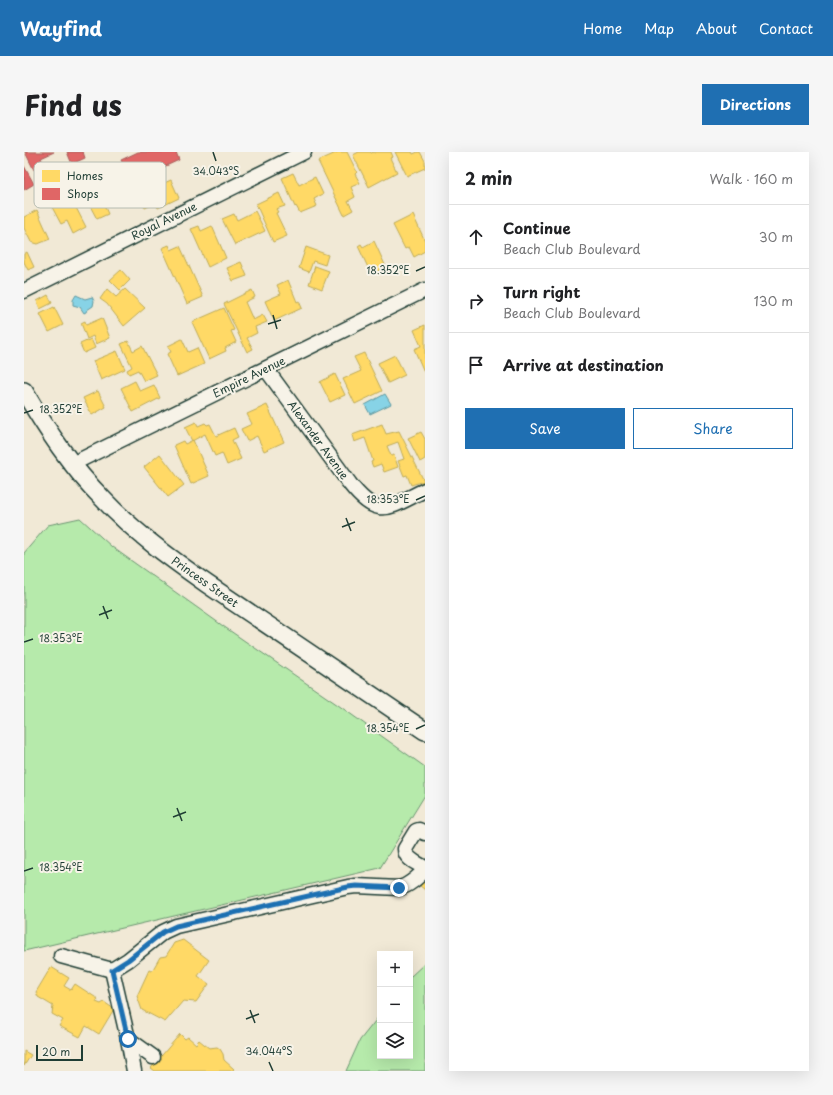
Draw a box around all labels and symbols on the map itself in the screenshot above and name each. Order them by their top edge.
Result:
legend [34,162,166,208]
text: 34.043°S [193,163,239,178]
text: Homes [67,167,103,184]
text: Shops [67,185,98,202]
street label: Royal Avenue [128,197,199,244]
text: 18.352°E [366,262,410,277]
street label: Empire Avenue [210,352,288,401]
street label: Alexander Avenue [284,397,353,483]
text: 18.352°E [39,401,83,416]
text: 18.353°E [367,491,409,506]
street label: Princess Street [168,552,243,611]
text: 18.353°E [40,630,82,645]
text: 18.354°E [367,720,409,735]
text: 18.354°E [40,859,82,874]
route end [390,879,408,897]
route start [119,1030,137,1048]
scale bar [36,1043,83,1062]
text: 34.044°S [246,1043,292,1058]

